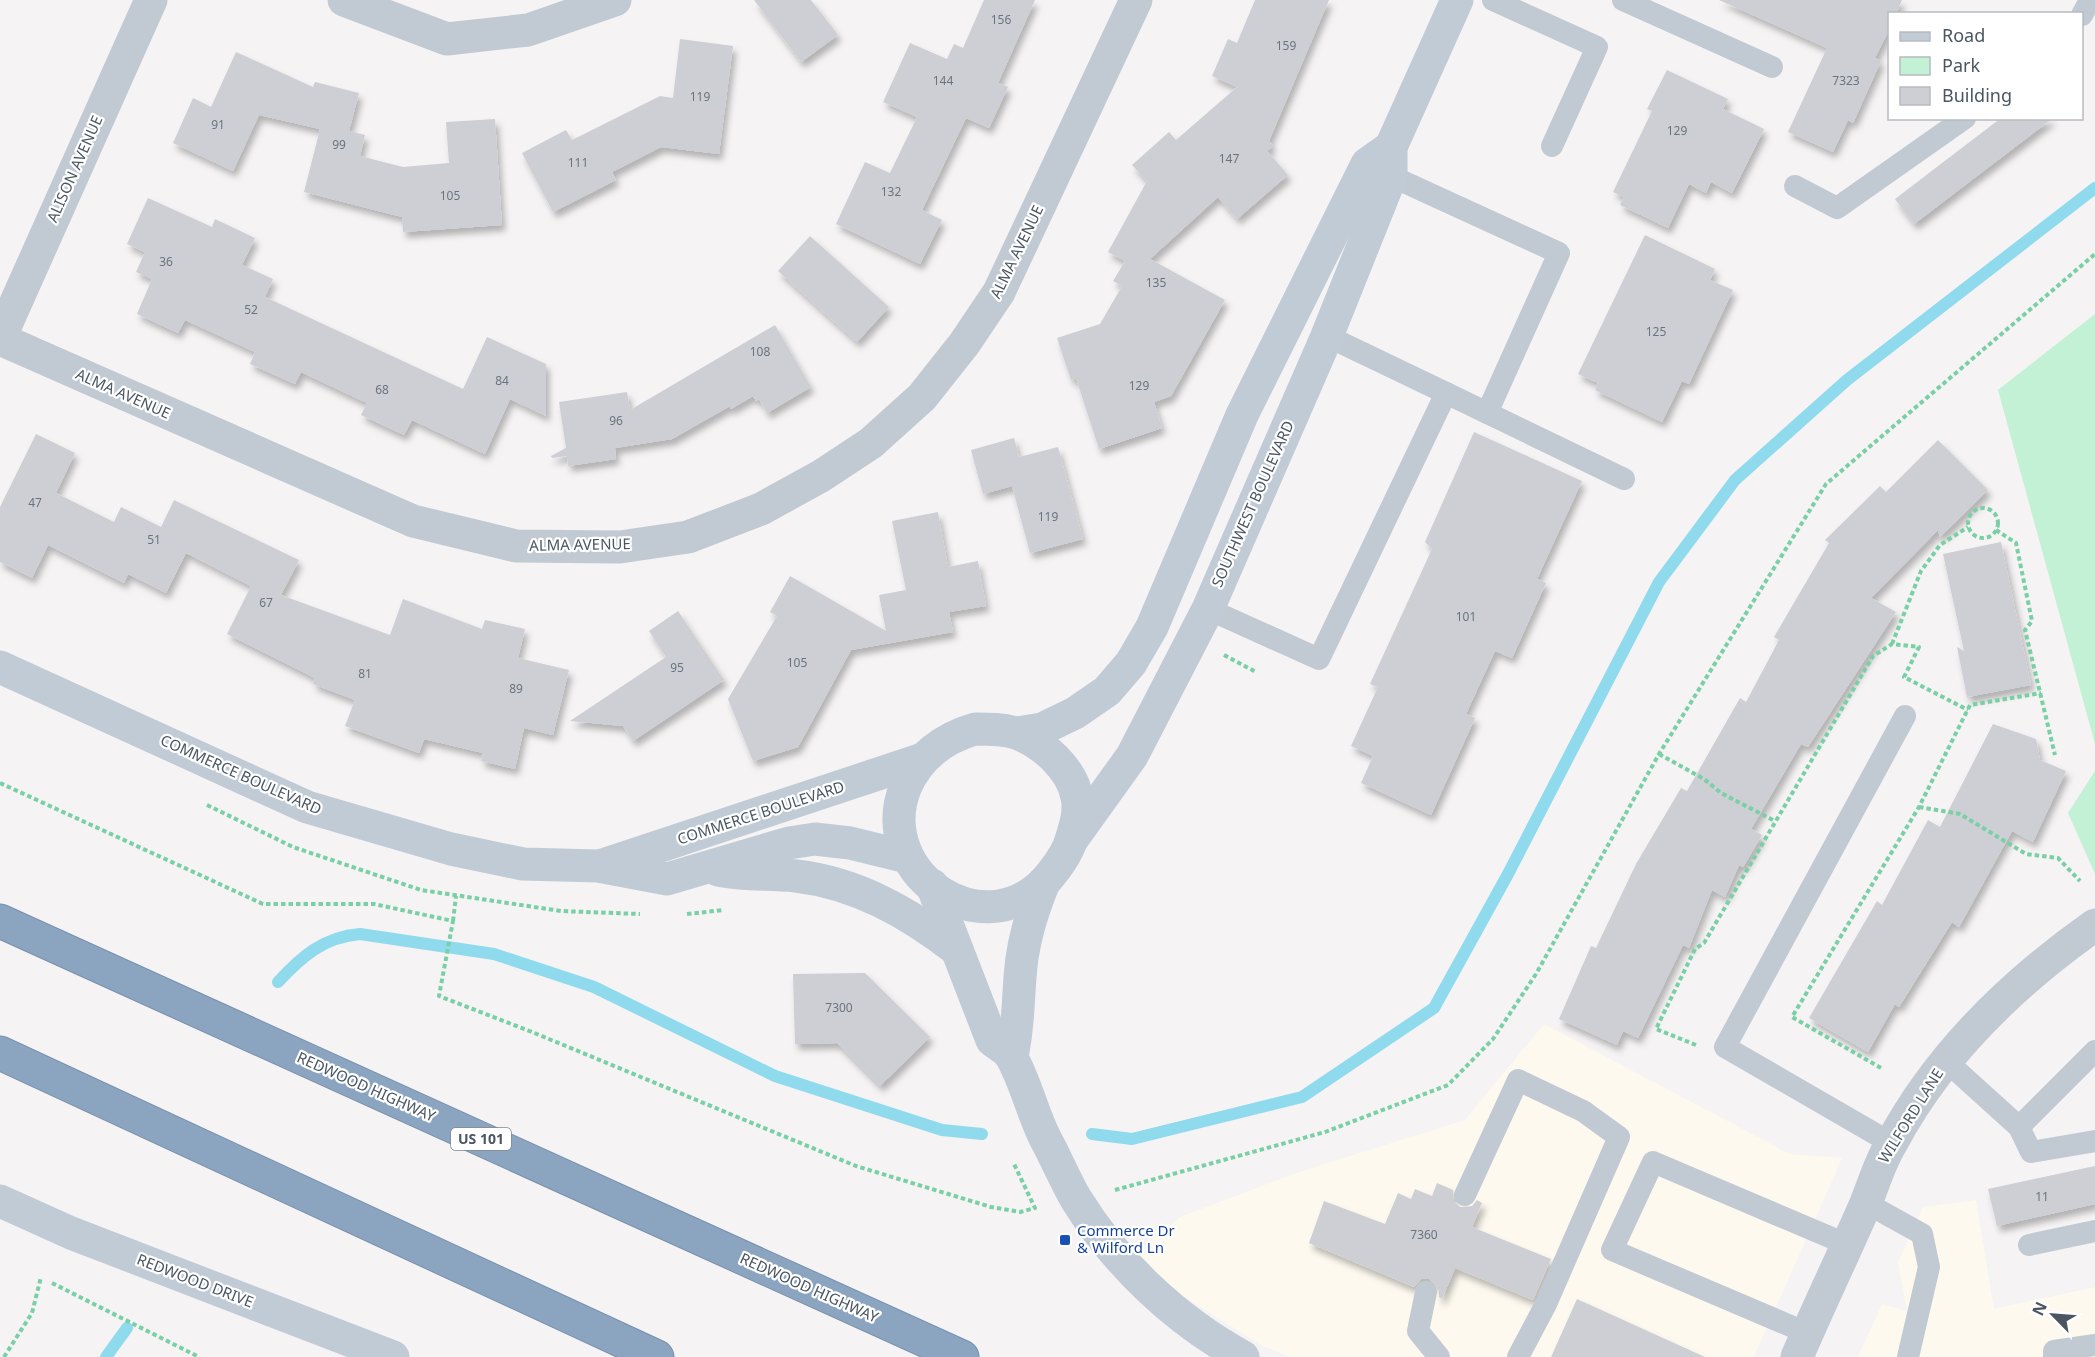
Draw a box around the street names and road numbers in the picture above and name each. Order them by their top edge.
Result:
street label: ALISON AVENUE [42,112,107,225]
street label: ALMA AVENUE [985,202,1047,302]
street label: ALMA AVENUE [73,363,174,423]
street label: SOUTHWEST BOULEVARD [1206,417,1298,590]
street label: ALMA AVENUE [529,533,631,555]
street label: COMMERCE BOULEVARD [158,729,325,819]
street label: COMMERCE BOULEVARD [675,776,847,849]
street label: REDWOOD HIGHWAY [294,1047,439,1126]
street label: WILFORD LANE [1873,1064,1947,1166]
road number: US 101 [451,1128,511,1150]
street label: REDWOOD HIGHWAY [737,1248,882,1327]
street label: REDWOOD DRIVE [134,1249,256,1311]

